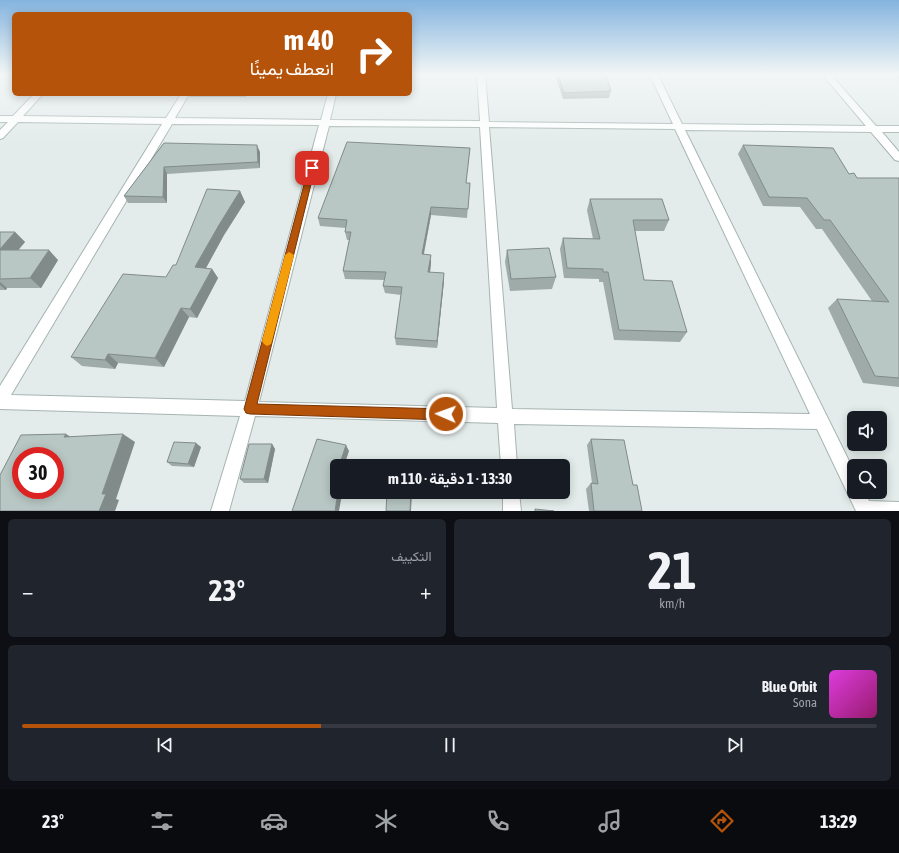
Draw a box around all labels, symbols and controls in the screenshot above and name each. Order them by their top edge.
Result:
text: 40 m [284,24,334,56]
icon: right [348,28,400,80]
text: انعطف يمينًا [250,58,334,79]
pin [295,151,329,185]
icon: arrive [301,157,323,179]
position arrow [425,393,467,435]
map controls [847,411,887,499]
button: sound [847,411,887,451]
speed limit sign: 30 [12,447,64,499]
button: search [847,459,887,499]
text: 13:30 · 1 دقيقة · 110 m [388,470,512,487]
text: 21 [648,540,697,600]
text: التكييف [391,549,432,564]
text: 23° [209,573,245,607]
text: − [22,578,33,604]
text: + [420,578,431,604]
text: km/h [659,596,685,611]
text: Blue Orbit [762,678,817,695]
text: Sona [793,695,817,710]
icon: previous [154,734,176,756]
icon: pause [439,734,461,756]
icon: next [724,734,746,756]
icon: filters [148,807,176,835]
icon: car [260,807,288,835]
icon: climate [372,807,400,835]
icon: phone [484,807,512,835]
icon: music [596,807,624,835]
icon: directions [708,807,736,835]
text: 23° [42,811,64,832]
text: 13:29 [820,811,857,832]

